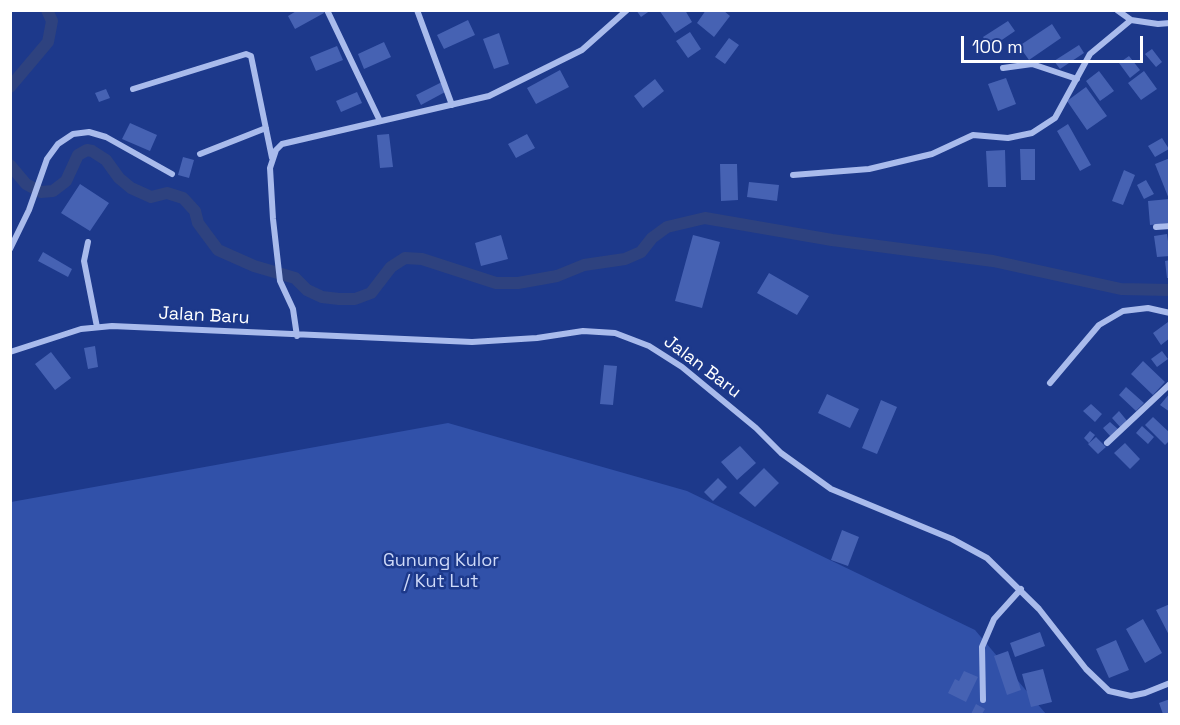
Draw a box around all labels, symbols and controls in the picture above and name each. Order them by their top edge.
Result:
scale bar [964,24,1146,62]
text: 100 m [972,35,1023,58]
street label: Jalan Baru [158,303,250,329]
street label: Jalan Baru [659,331,745,403]
park label: Gunung Kulor / Kut Lut [383,550,499,592]

